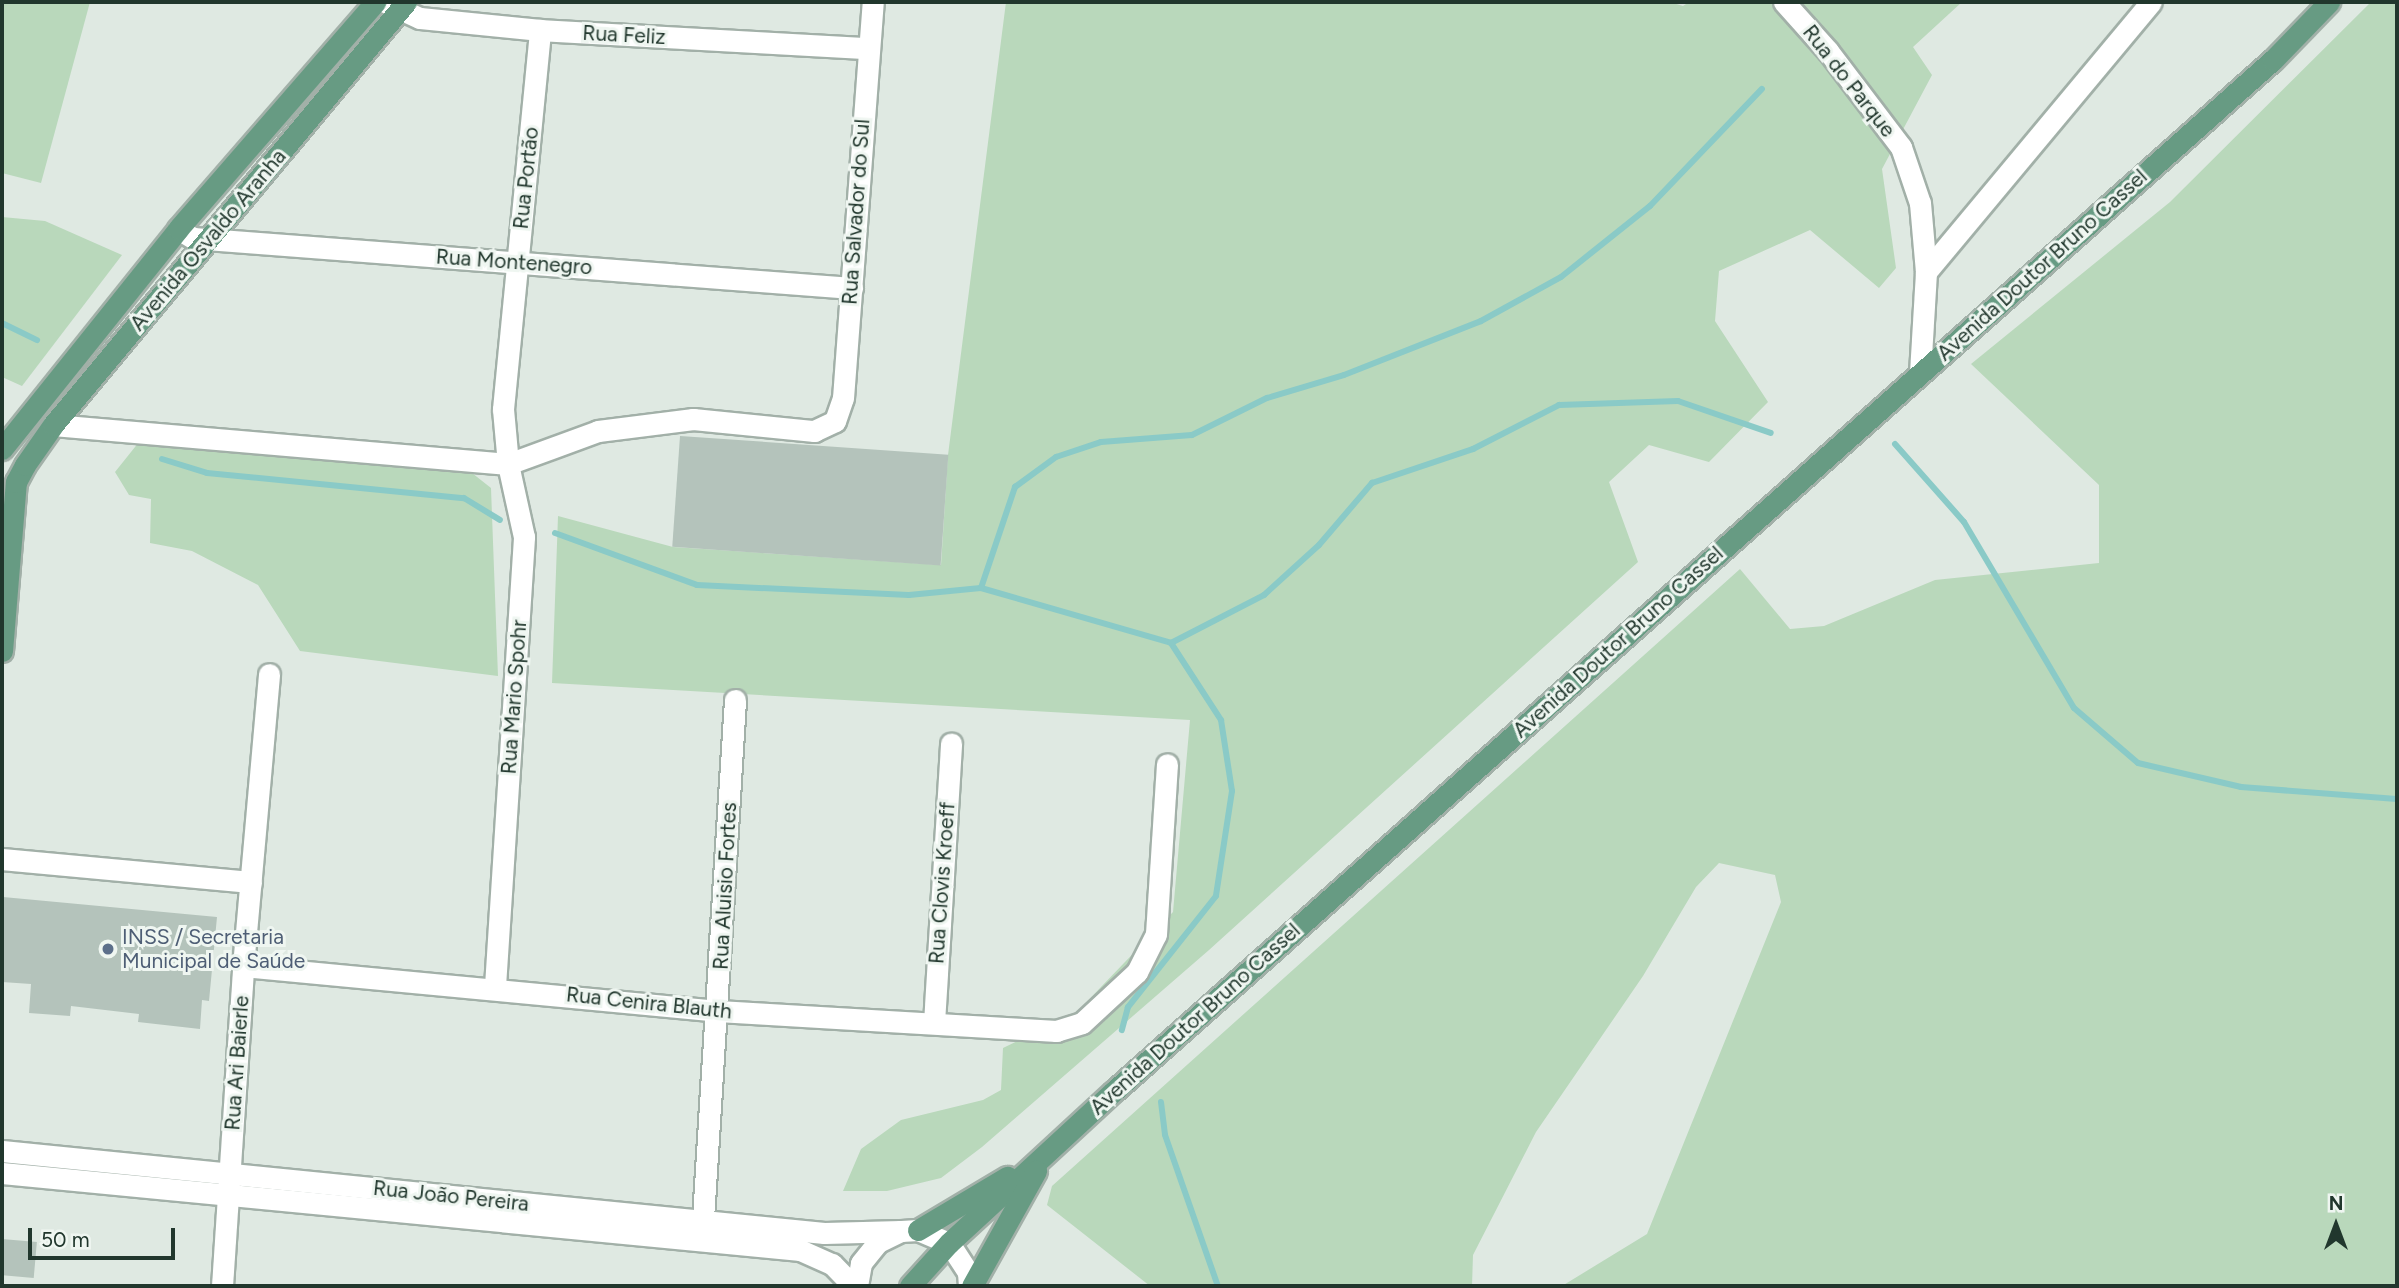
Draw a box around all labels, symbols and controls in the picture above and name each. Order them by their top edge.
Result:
street label: Rua Feliz [582,20,666,50]
street label: Rua do Parque [1797,20,1901,142]
street label: Rua Salvador do Sul [837,118,875,306]
street label: Rua Portão [508,126,544,230]
street label: Avenida Osvaldo Aranha [125,144,291,336]
street label: Avenida Doutor Bruno Cassel [1932,164,2152,366]
street label: Rua Montenegro [435,244,593,280]
street label: Avenida Doutor Bruno Cassel [1508,541,1728,743]
street label: Rua Mario Spohr [496,619,532,775]
street label: Rua Clovis Kroeff [924,801,960,965]
street label: Rua Aluisio Fortes [708,802,742,970]
street label: Avenida Doutor Bruno Cassel [1085,918,1305,1120]
place label: INSS / Secretaria Municipal de Saúde [122,924,305,974]
marker: INSS / Secretaria Municipal de Saúde [100,941,116,957]
street label: Rua Cenira Blauth [565,982,733,1024]
street label: Rua Ari Baierle [220,995,254,1131]
street label: Rua João Pereira [372,1175,530,1217]
north arrow [2301,1190,2371,1260]
text: N [2329,1192,2343,1215]
scale bar [32,1214,178,1258]
text: 50 m [41,1227,90,1252]

